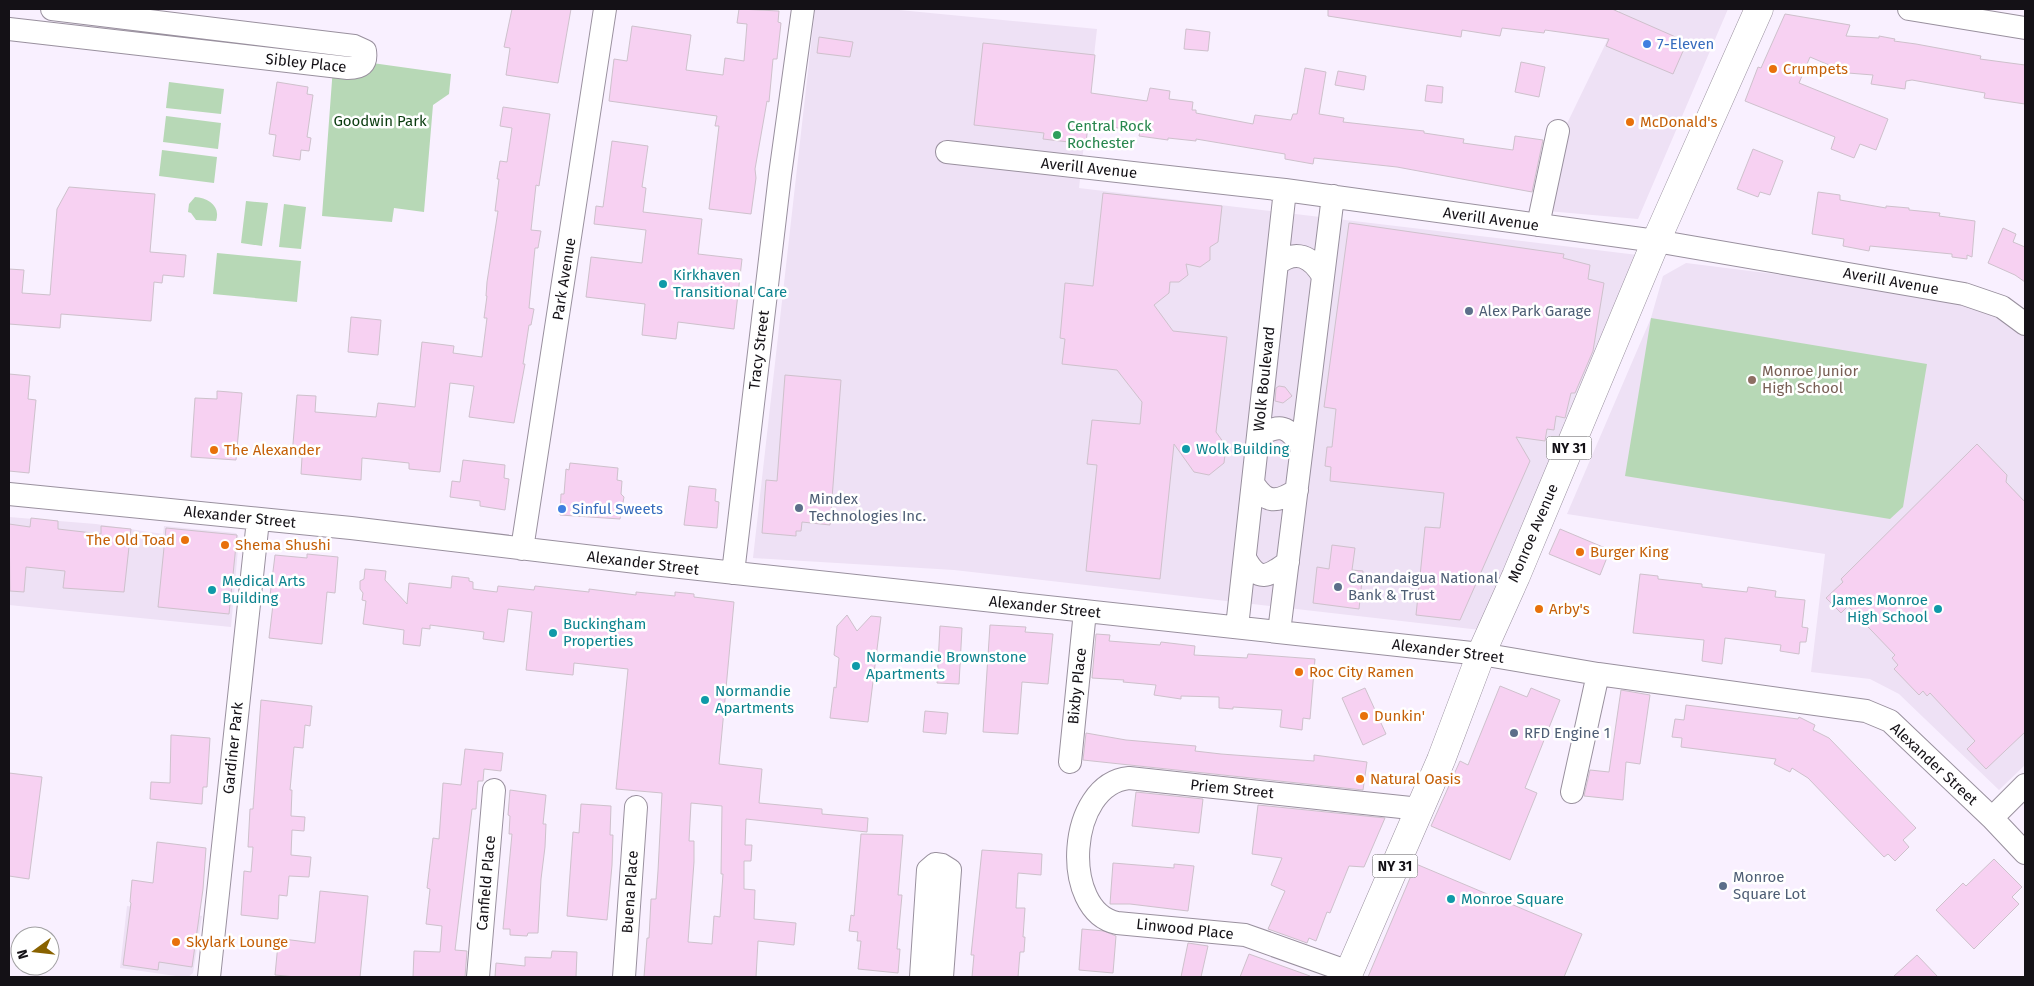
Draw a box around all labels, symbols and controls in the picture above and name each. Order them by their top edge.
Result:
place label: 7-Eleven [1657,35,1714,53]
marker: 7-Eleven [1641,38,1653,50]
street label: Sibley Place [265,50,347,76]
place label: Crumpets [1783,60,1848,78]
marker: Crumpets [1767,63,1779,75]
park label: Goodwin Park [333,112,427,130]
place label: McDonald's [1640,113,1718,131]
marker: McDonald's [1624,116,1636,128]
place label: Central Rock Rochester [1067,117,1152,152]
marker: Central Rock Rochester [1051,129,1063,141]
street label: Averill Avenue [1040,154,1138,182]
street label: Averill Avenue [1442,203,1540,235]
street label: Park Avenue [549,236,579,322]
street label: Averill Avenue [1842,264,1940,298]
place label: Kirkhaven Transitional Care [673,266,787,301]
marker: Kirkhaven Transitional Care [657,278,669,290]
place label: Alex Park Garage [1479,302,1591,320]
marker: Alex Park Garage [1463,305,1475,317]
street label: Tracy Street [745,309,773,391]
street label: Wolk Boulevard [1250,325,1278,433]
place label: Monroe Junior High School [1762,362,1859,397]
marker: Monroe Junior High School [1746,374,1758,386]
road number: NY 31 [1546,436,1592,459]
place label: Wolk Building [1196,440,1289,458]
place label: The Alexander [224,441,321,459]
marker: Wolk Building [1180,443,1192,455]
marker: The Alexander [208,444,220,456]
street label: Monroe Avenue [1504,481,1562,585]
place label: Mindex Technologies Inc. [809,490,926,525]
place label: Sinful Sweets [572,500,663,518]
street label: Alexander Street [183,502,297,532]
marker: Mindex Technologies Inc. [793,502,805,514]
marker: Sinful Sweets [556,503,568,515]
place label: The Old Toad [86,531,175,549]
marker: The Old Toad [179,534,191,546]
place label: Shema Shushi [235,536,331,554]
marker: Shema Shushi [219,539,231,551]
place label: Burger King [1590,543,1669,561]
marker: Burger King [1574,546,1586,558]
street label: Alexander Street [586,547,701,579]
place label: Canandaigua National Bank & Trust [1348,569,1499,604]
place label: Medical Arts Building [222,572,305,607]
marker: Canandaigua National Bank & Trust [1332,581,1344,593]
marker: Medical Arts Building [206,584,218,596]
place label: James Monroe High School [1832,591,1929,626]
street label: Alexander Street [988,592,1102,622]
place label: Arby's [1549,600,1590,618]
marker: Arby's [1533,603,1545,615]
marker: James Monroe High School [1932,603,1944,615]
place label: Buckingham Properties [563,615,646,650]
marker: Buckingham Properties [547,627,559,639]
street label: Alexander Street [1391,635,1506,667]
street label: Bixby Place [1064,647,1090,725]
place label: Normandie Brownstone Apartments [866,648,1027,683]
marker: Normandie Brownstone Apartments [850,660,862,672]
place label: Roc City Ramen [1309,663,1414,681]
marker: Roc City Ramen [1293,666,1305,678]
place label: Normandie Apartments [715,682,794,717]
marker: Normandie Apartments [699,694,711,706]
street label: Gardiner Park [219,701,247,795]
place label: Dunkin' [1374,707,1425,725]
marker: Dunkin' [1358,710,1370,722]
street label: Alexander Street [1887,719,1982,809]
place label: RFD Engine 1 [1524,724,1610,742]
marker: RFD Engine 1 [1508,727,1520,739]
place label: Natural Oasis [1370,770,1461,788]
marker: Natural Oasis [1354,773,1366,785]
street label: Priem Street [1189,776,1275,802]
street label: Canfield Place [473,835,499,931]
street label: Buena Place [618,850,642,934]
road number: NY 31 [1372,854,1418,878]
place label: Monroe Square Lot [1733,868,1806,903]
marker: Monroe Square Lot [1717,880,1729,892]
place label: Monroe Square [1461,890,1564,908]
marker: Monroe Square [1445,893,1457,905]
street label: Linwood Place [1135,915,1235,943]
north arrow [10,926,60,976]
place label: Skylark Lounge [186,933,288,951]
marker: Skylark Lounge [170,936,182,948]
text: N [14,948,32,961]

